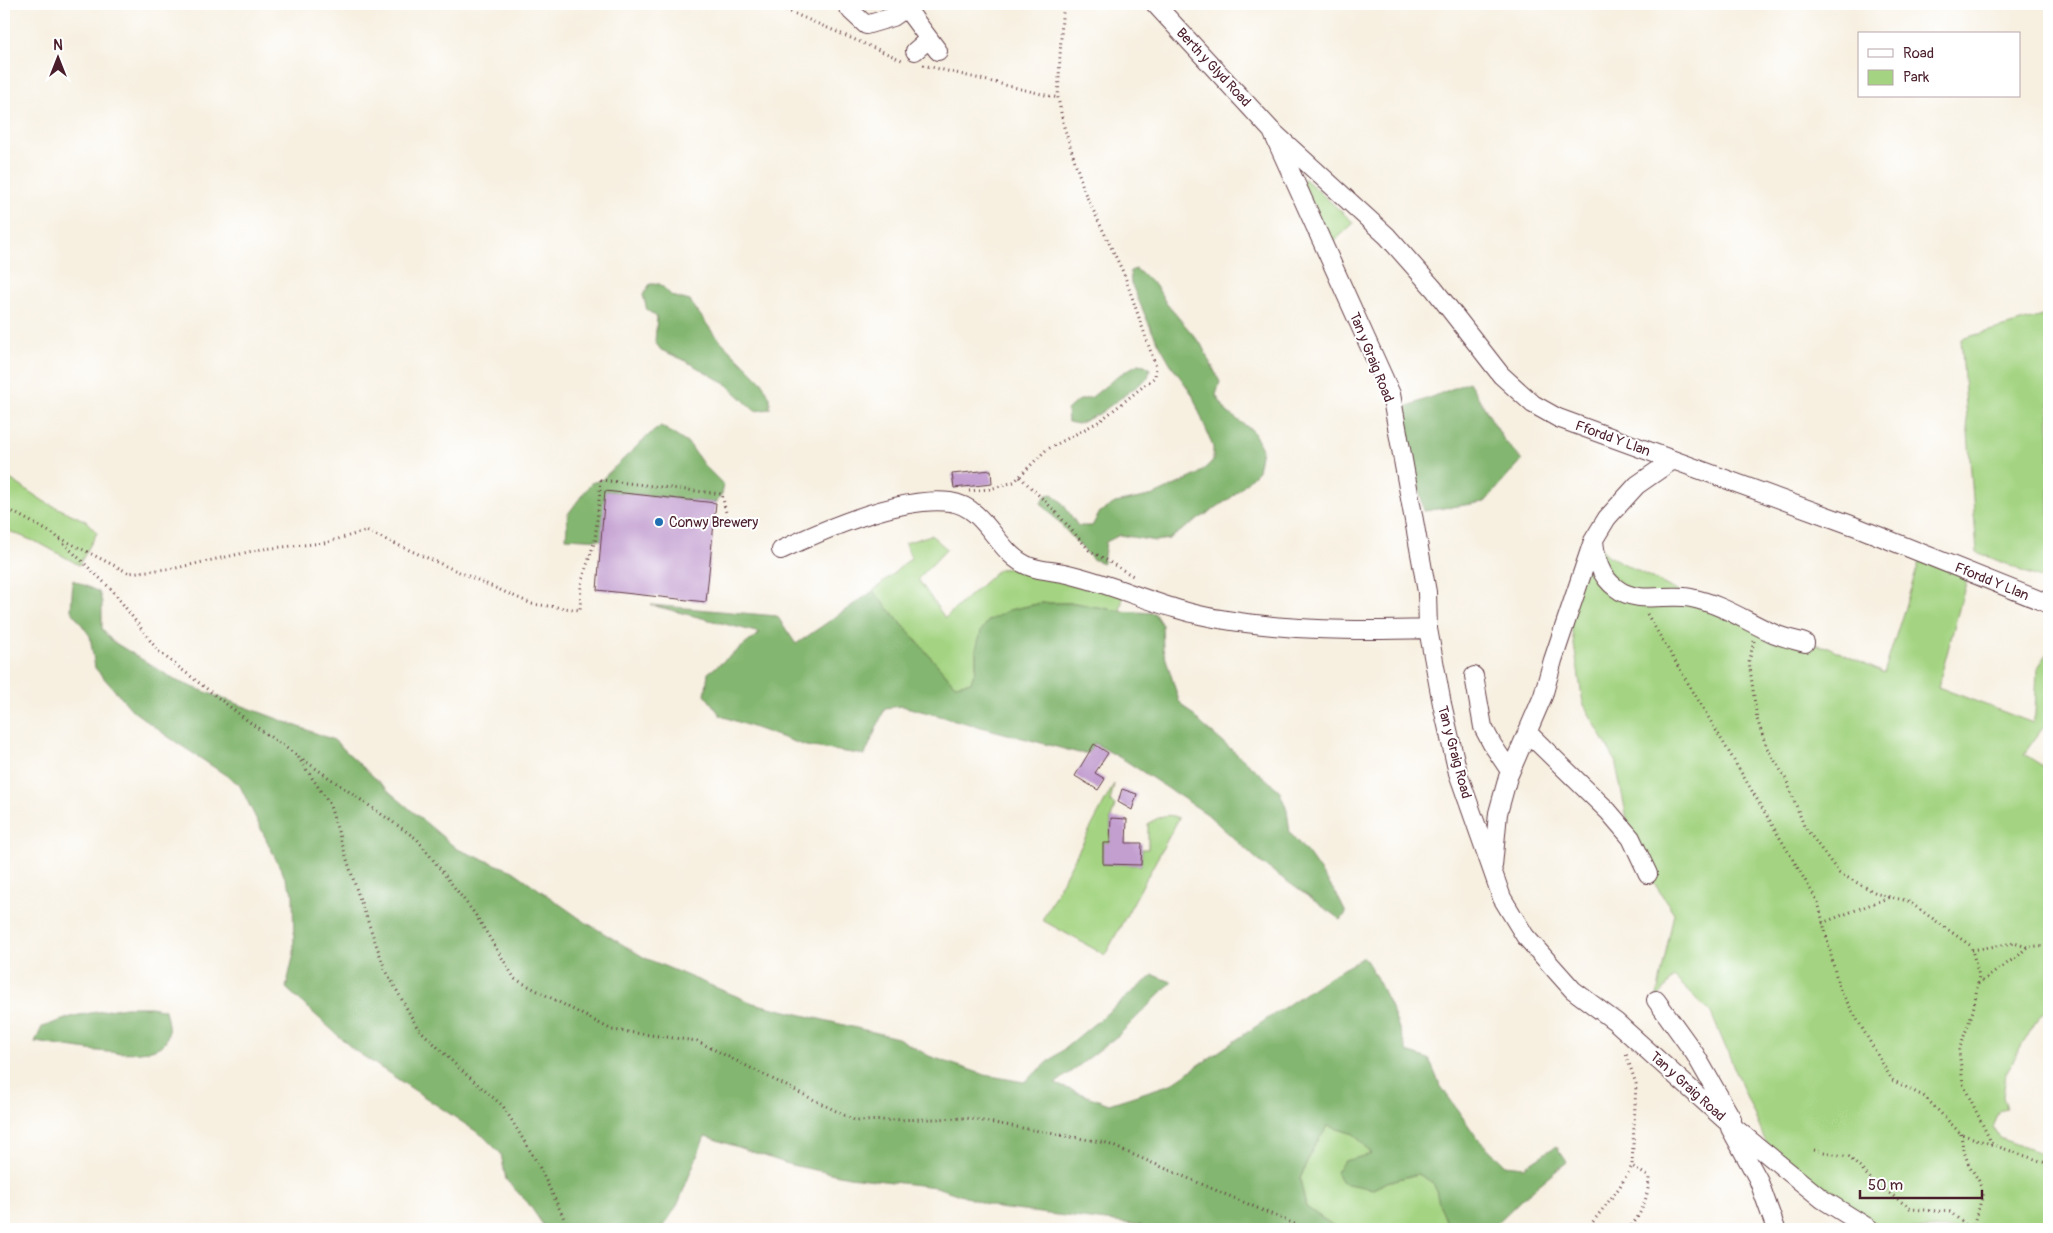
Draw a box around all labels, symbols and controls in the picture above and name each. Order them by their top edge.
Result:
street label: Berth y Glyd Road [1173,24,1255,110]
north arrow [32,32,82,82]
legend [1858,32,2020,98]
text: N [53,37,63,54]
text: Road [1903,44,1934,63]
text: Park [1903,68,1930,87]
street label: Tan y Graig Road [1346,310,1397,405]
street label: Ffordd Y Llan [1573,417,1653,460]
place label: Conwy Brewery [669,514,758,531]
marker: Conwy Brewery [653,516,665,528]
street label: Ffordd Y Llan [1952,559,2032,604]
street label: Tan y Graig Road [1434,704,1475,801]
street label: Tan y Graig Road [1647,1048,1729,1125]
scale bar [1860,1168,1983,1200]
text: 50 m [1868,1176,1903,1195]

